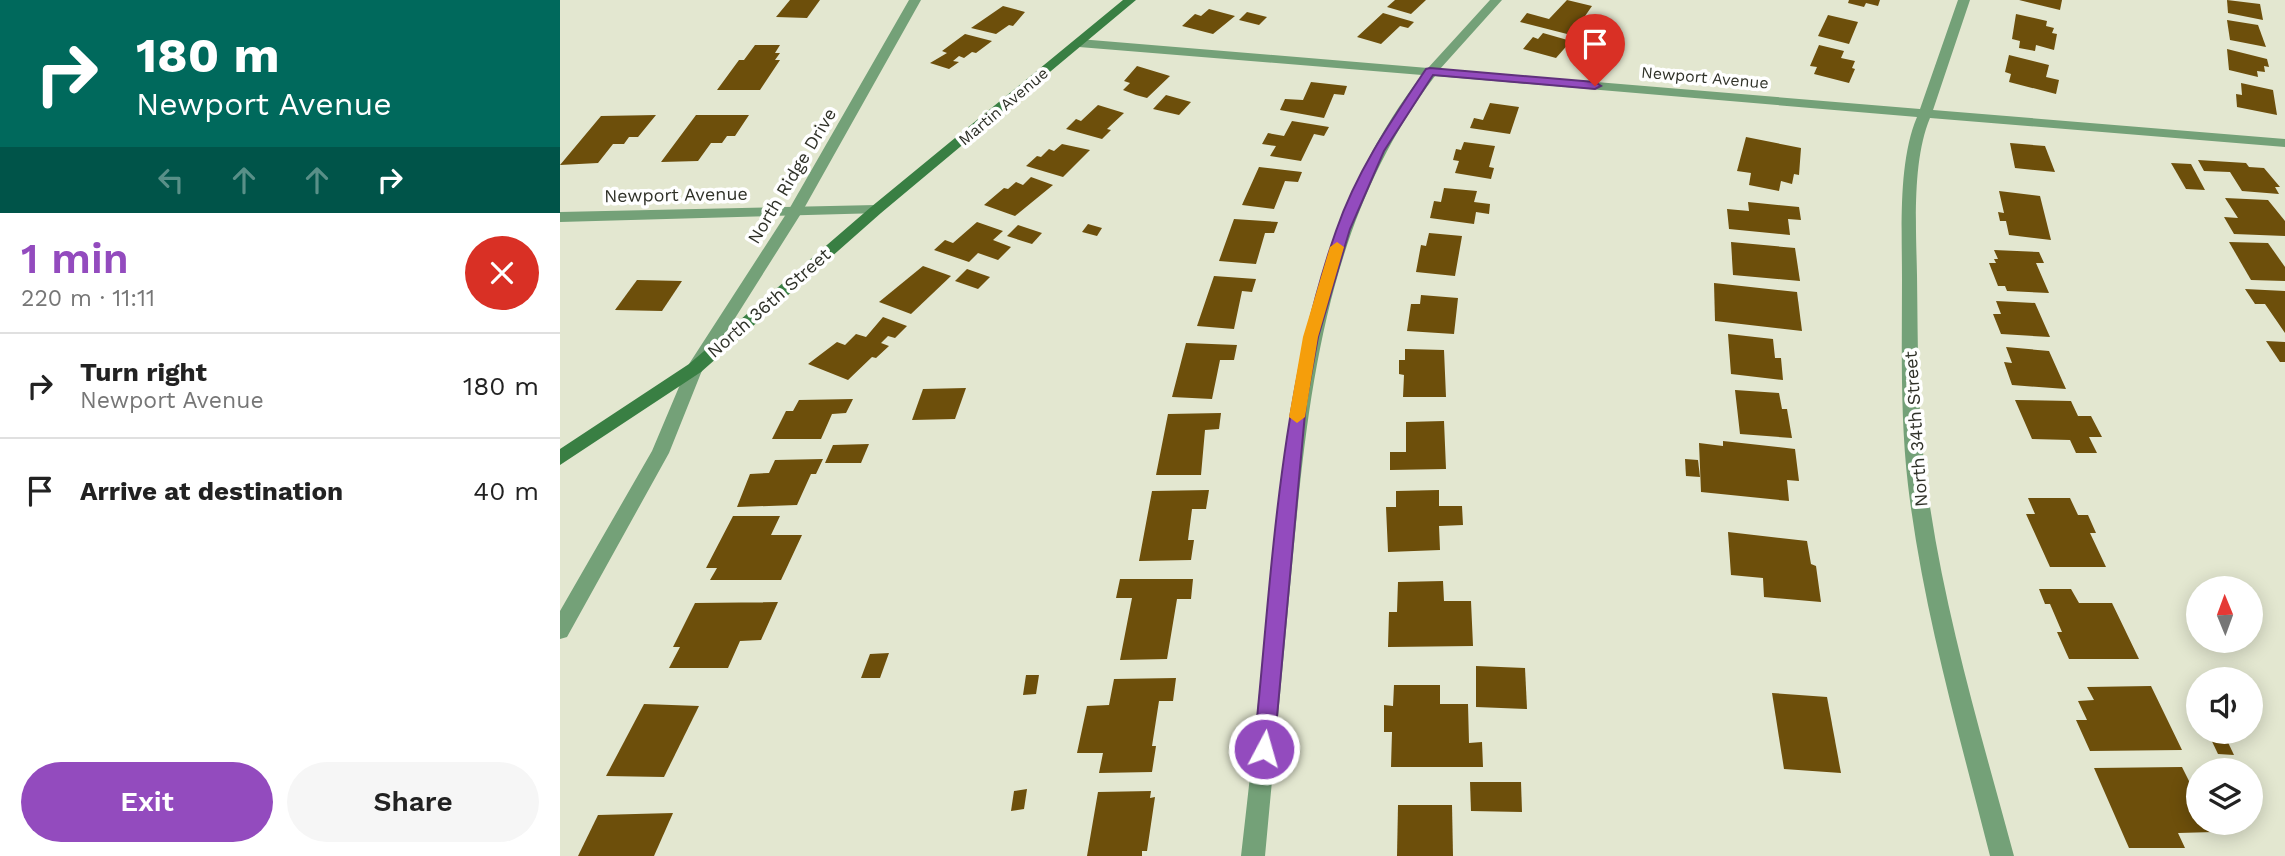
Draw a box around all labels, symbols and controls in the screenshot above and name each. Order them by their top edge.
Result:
pin [1565,14,1625,86]
icon: arrive [1576,25,1614,63]
text: 180 m [136,26,280,84]
icon: right [21,28,112,119]
street label: Newport Avenue [1640,62,1769,93]
street label: Martin Avenue [955,63,1052,149]
text: Newport Avenue [136,85,392,123]
street label: North Ridge Drive [743,104,840,247]
icon: left [152,161,190,199]
icon: ahead [225,161,263,199]
icon: ahead [298,161,336,199]
icon: right [371,161,409,199]
street label: Newport Avenue [604,183,748,206]
text: 1 min [21,234,129,283]
button: close [465,236,539,310]
street label: North 36th Street [703,243,835,362]
text: 220 m · 11:11 [21,285,155,312]
street label: North 34th Street [1900,350,1931,508]
text: Turn right [80,357,207,387]
icon: right [21,367,59,405]
text: 180 m [463,371,539,401]
text: Newport Avenue [80,387,264,414]
icon: arrive [21,472,59,510]
text: Arrive at destination [80,476,343,506]
text: 40 m [473,476,539,506]
north arrow [2186,576,2263,653]
map controls [2186,576,2263,835]
button: sound [2186,667,2263,744]
position arrow [1227,712,1301,786]
button: layers [2186,758,2263,835]
button: Exit [21,762,273,842]
button: Share [287,762,539,842]

